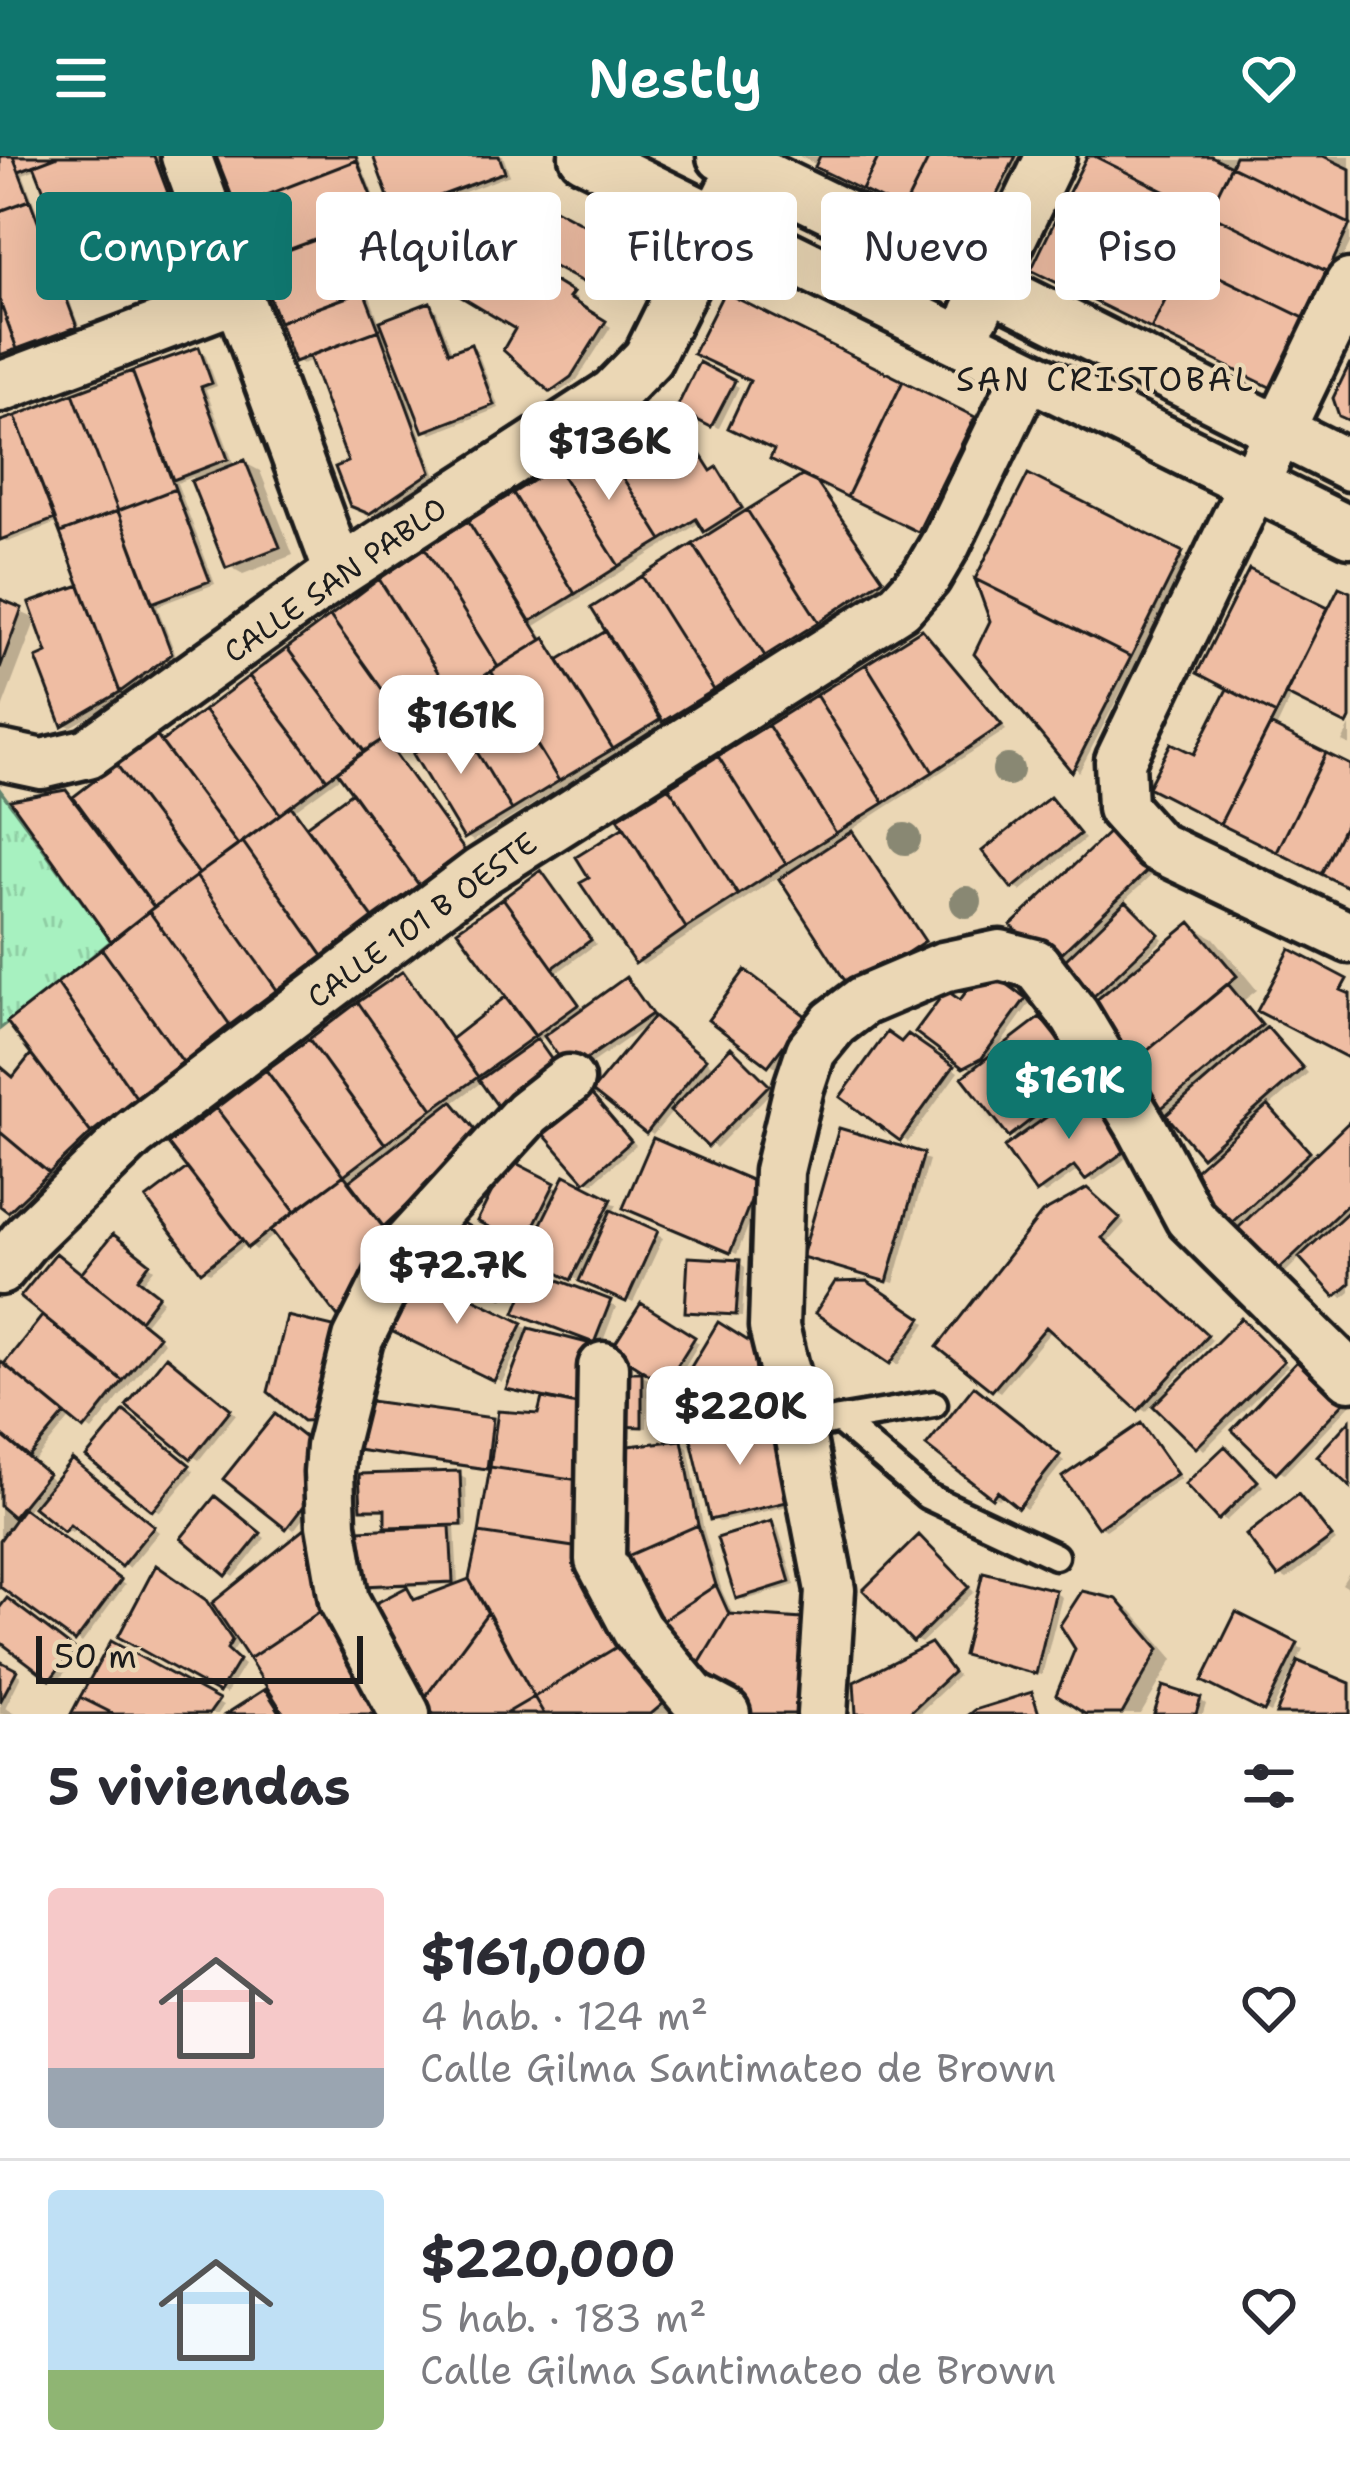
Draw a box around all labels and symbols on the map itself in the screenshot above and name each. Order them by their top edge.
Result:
district label: SAN CRISTOBAL [956,357,1256,402]
pin: $136K [525,401,693,503]
street label: CALLE SAN PABLO [215,488,455,672]
pin: $161K [377,675,545,777]
street label: CALLE 101 B OESTE [299,823,545,1017]
pin: $161K [985,1040,1153,1142]
pin: $72.7K [359,1225,555,1327]
pin: $220K [656,1366,824,1468]
scale bar [36,1630,363,1683]

